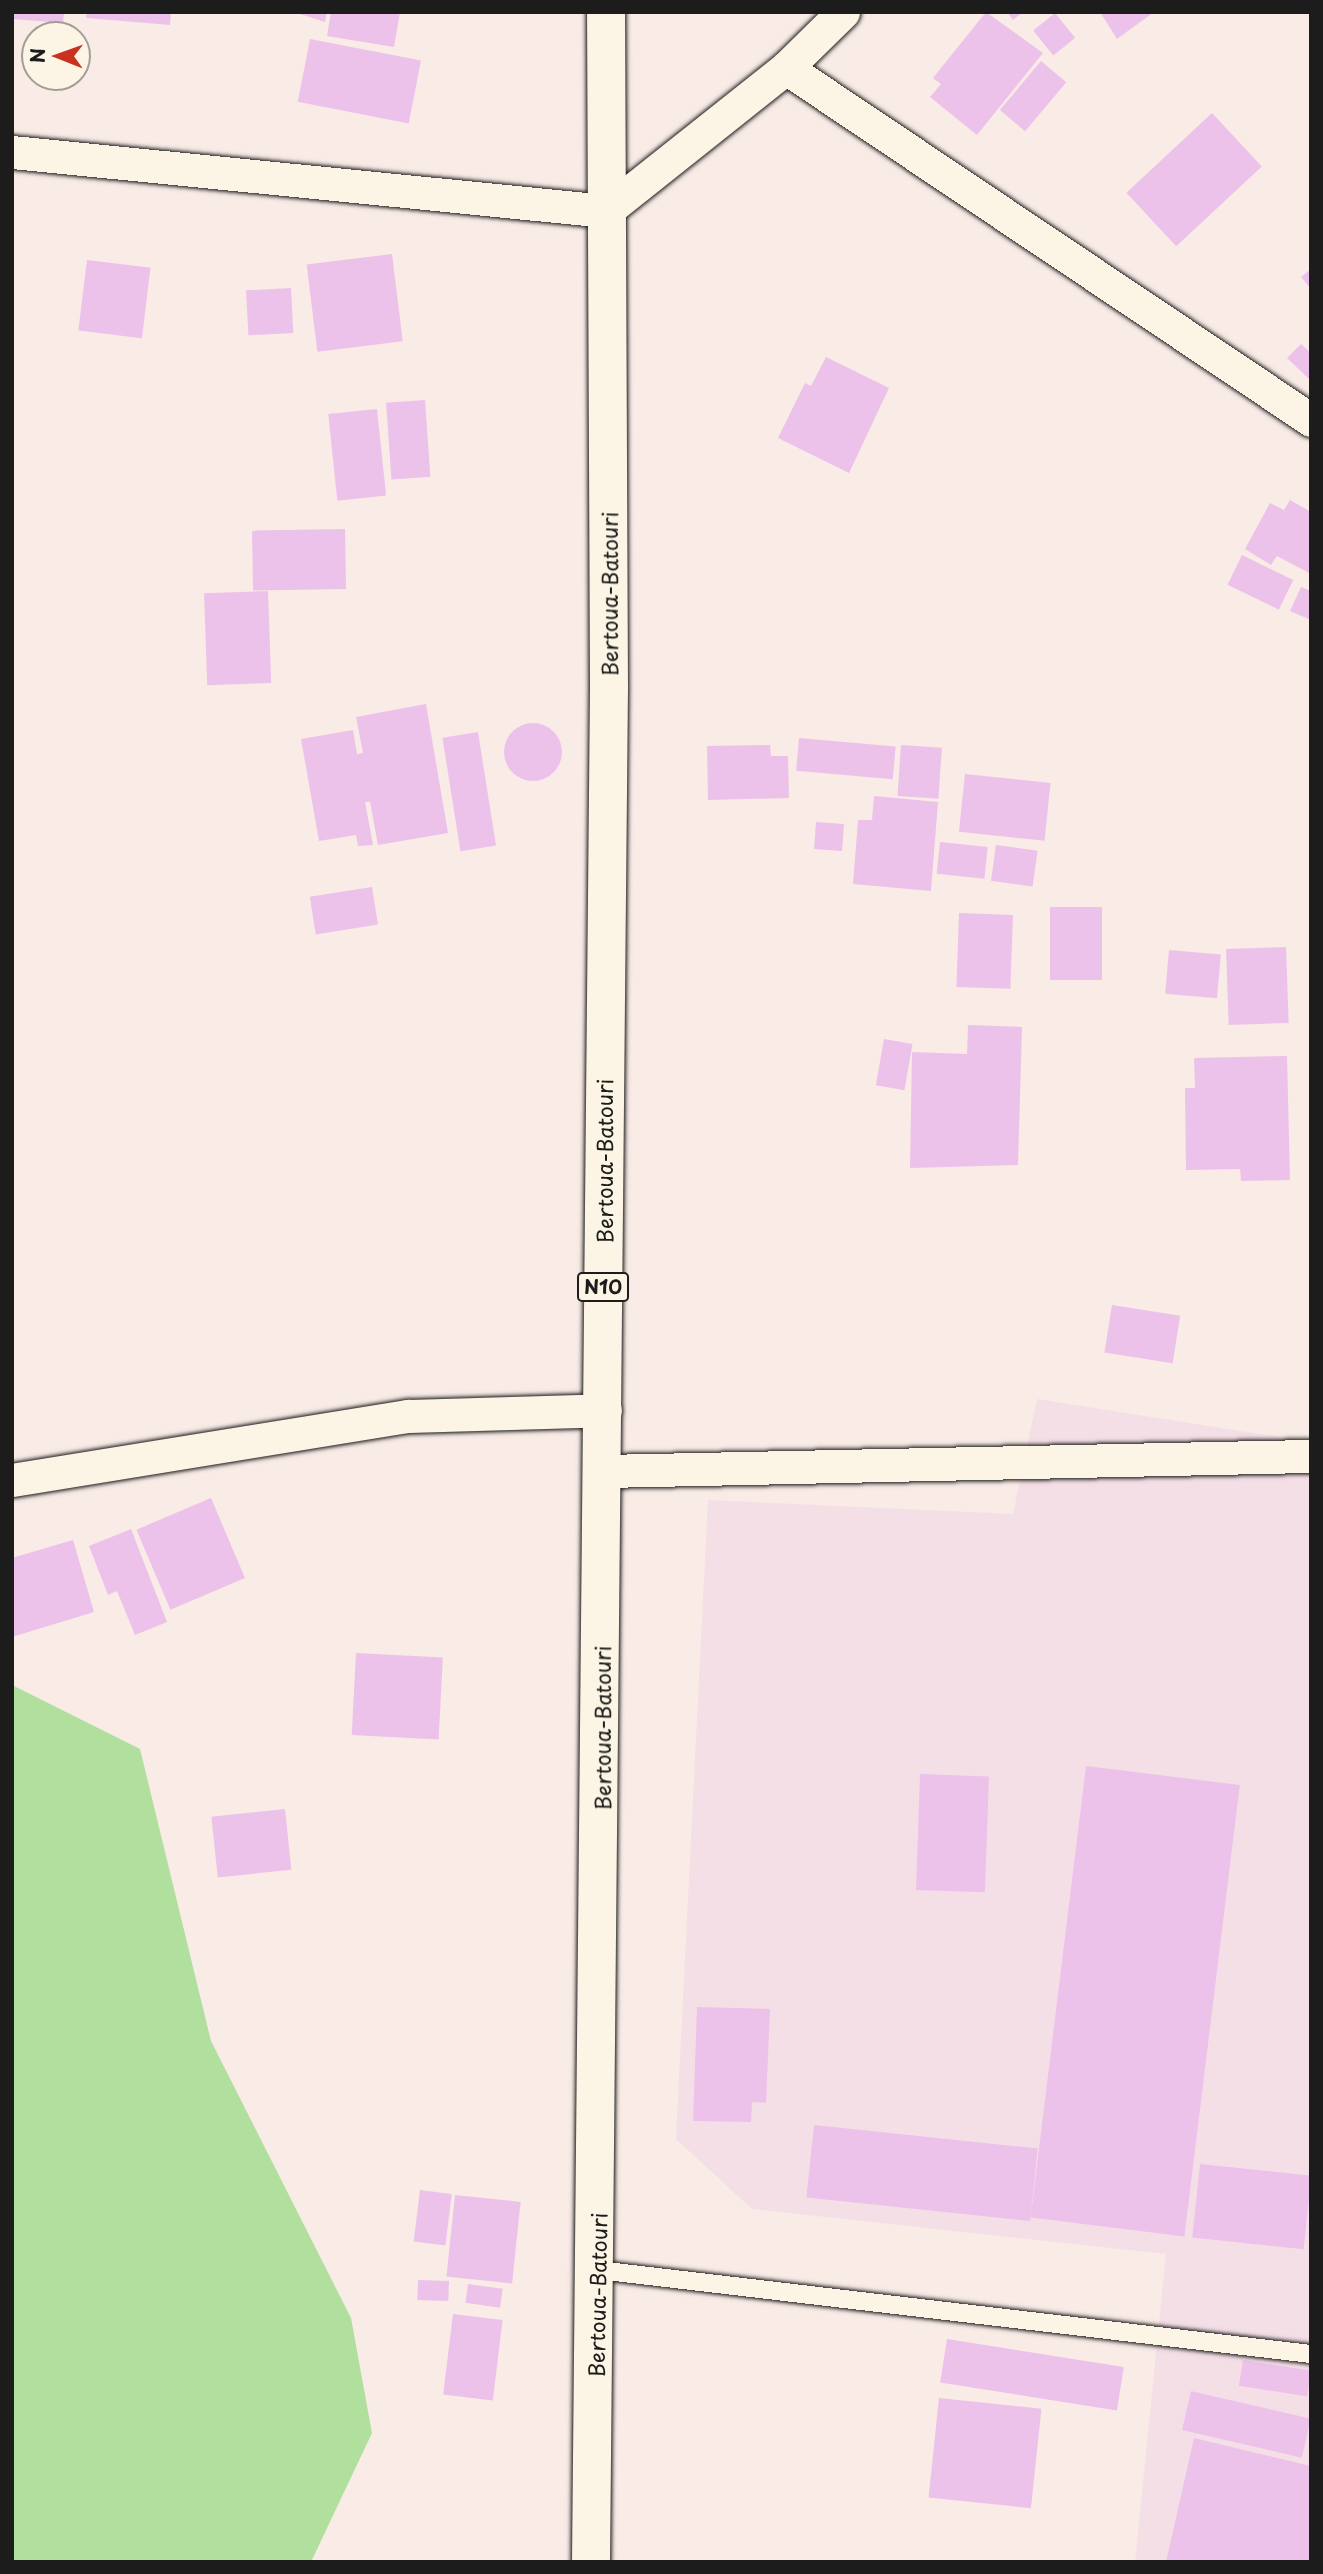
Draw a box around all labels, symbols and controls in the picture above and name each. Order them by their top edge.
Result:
north arrow [21,21,91,91]
text: N [23,48,51,63]
street label: Bertoua-Batouri [596,512,622,676]
street label: Bertoua-Batouri [591,1079,617,1243]
road number: N10 [577,1272,629,1302]
street label: Bertoua-Batouri [589,1646,615,1810]
street label: Bertoua-Batouri [583,2212,611,2378]

